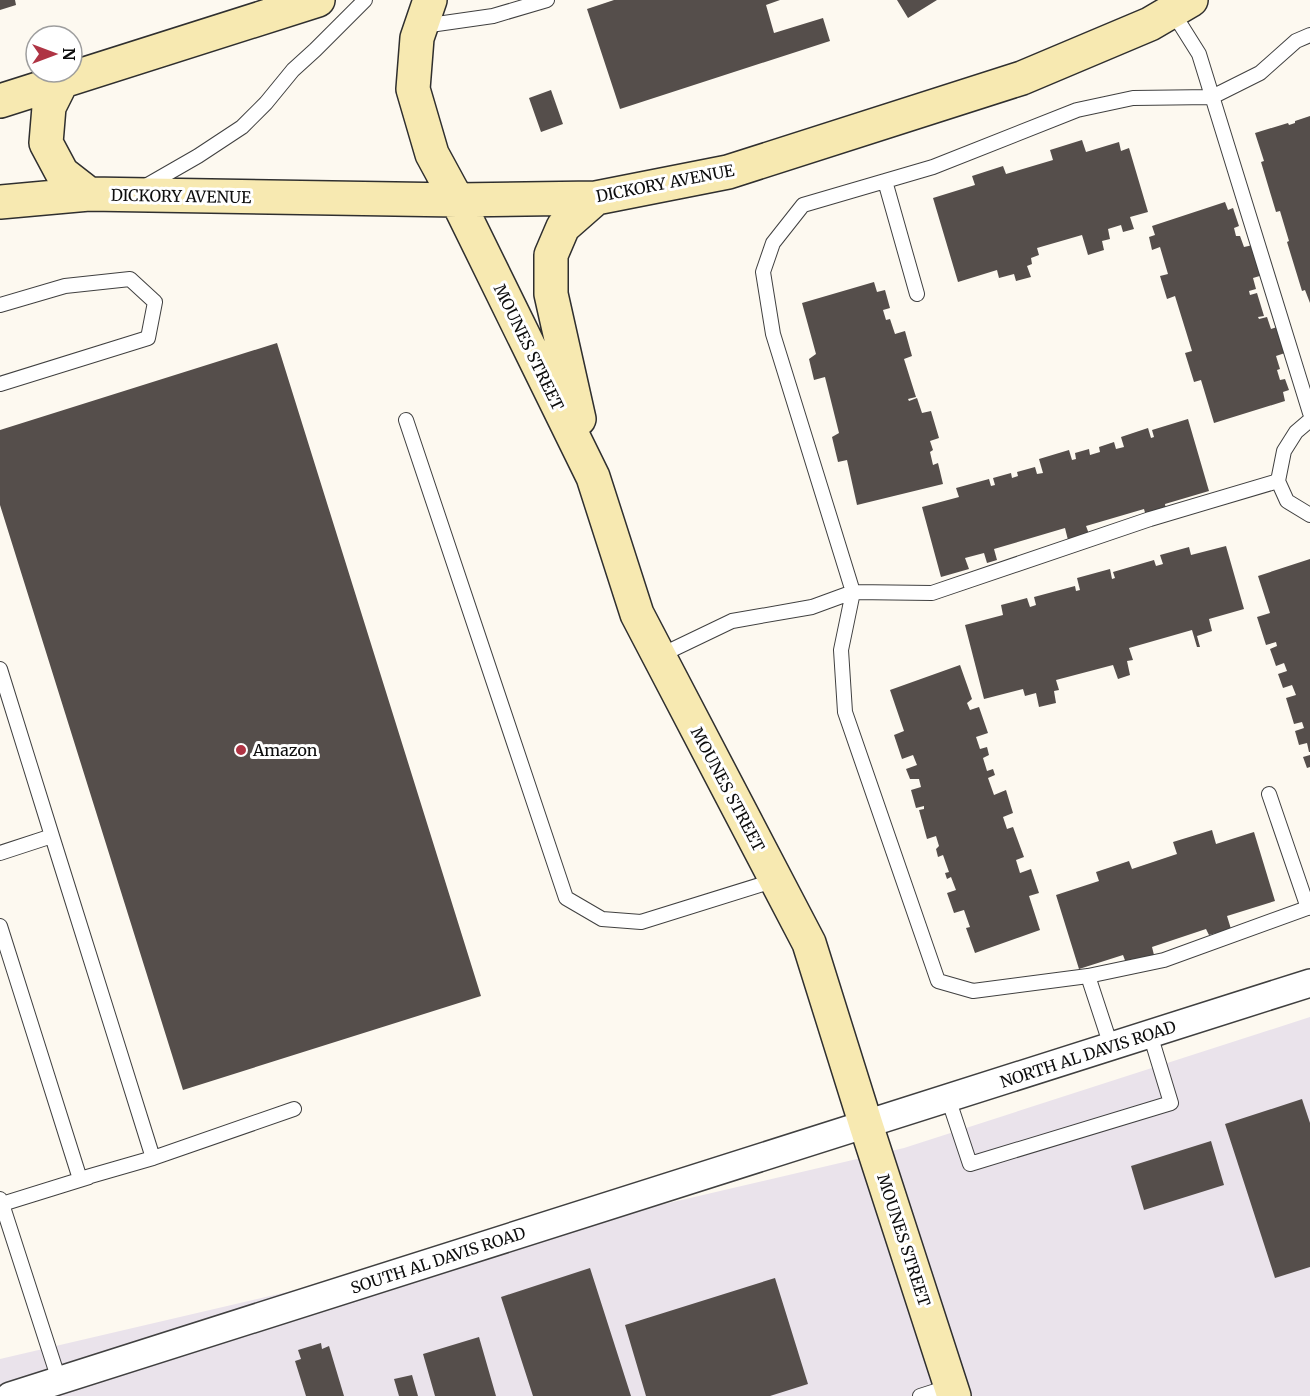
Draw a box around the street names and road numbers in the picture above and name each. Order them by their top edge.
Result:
street label: DICKORY AVENUE [594,160,737,206]
street label: DICKORY AVENUE [111,185,252,207]
street label: MOUNES STREET [490,281,568,413]
street label: MOUNES STREET [687,723,769,855]
street label: NORTH AL DAVIS ROAD [997,1016,1179,1092]
street label: MOUNES STREET [873,1171,935,1309]
street label: SOUTH AL DAVIS ROAD [348,1222,528,1298]

